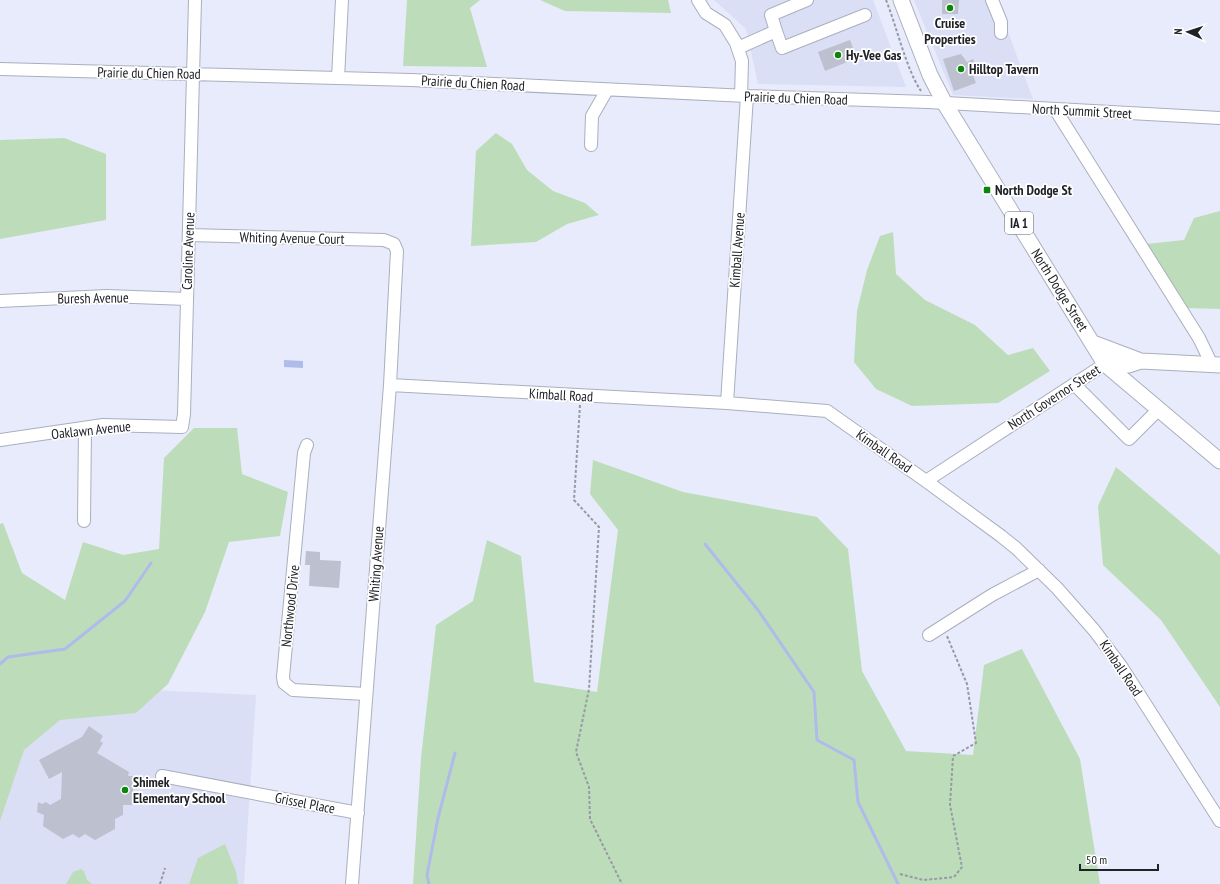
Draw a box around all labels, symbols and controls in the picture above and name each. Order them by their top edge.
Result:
marker: Cruise Properties [945,3,955,13]
north arrow [1168,12,1208,52]
place label: Cruise Properties [924,14,976,48]
text: N [1171,28,1185,35]
place label: Hy-Vee Gas [846,46,902,64]
marker: Hy-Vee Gas [833,50,843,60]
place label: Hilltop Tavern [969,60,1039,78]
street label: Prairie du Chien Road [97,63,201,83]
marker: Hilltop Tavern [956,64,966,74]
street label: Prairie du Chien Road [421,71,525,95]
street label: Prairie du Chien Road [744,87,848,109]
street label: North Summit Street [1032,99,1132,123]
place label: North Dodge St [995,181,1072,199]
marker: North Dodge St [982,185,992,195]
street label: Caroline Avenue [178,212,198,290]
street label: Kimball Avenue [725,212,749,288]
road number: IA 1 [1005,212,1033,234]
street label: Whiting Avenue Court [239,228,345,248]
street label: North Dodge Street [1027,245,1093,335]
street label: Buresh Avenue [57,288,129,308]
street label: North Governor Street [1004,360,1104,434]
street label: Kimball Road [529,384,593,406]
street label: Oaklawn Avenue [50,417,132,443]
street label: Kimball Road [853,425,915,477]
street label: Whiting Avenue [364,525,388,602]
street label: Northwood Drive [277,564,303,648]
street label: Kimball Road [1096,636,1146,700]
place label: Shimek Elementary School [133,773,226,807]
marker: Shimek Elementary School [120,785,130,795]
street label: Grissel Place [273,788,337,818]
scale bar [1080,846,1158,872]
text: 50 m [1086,852,1107,867]

